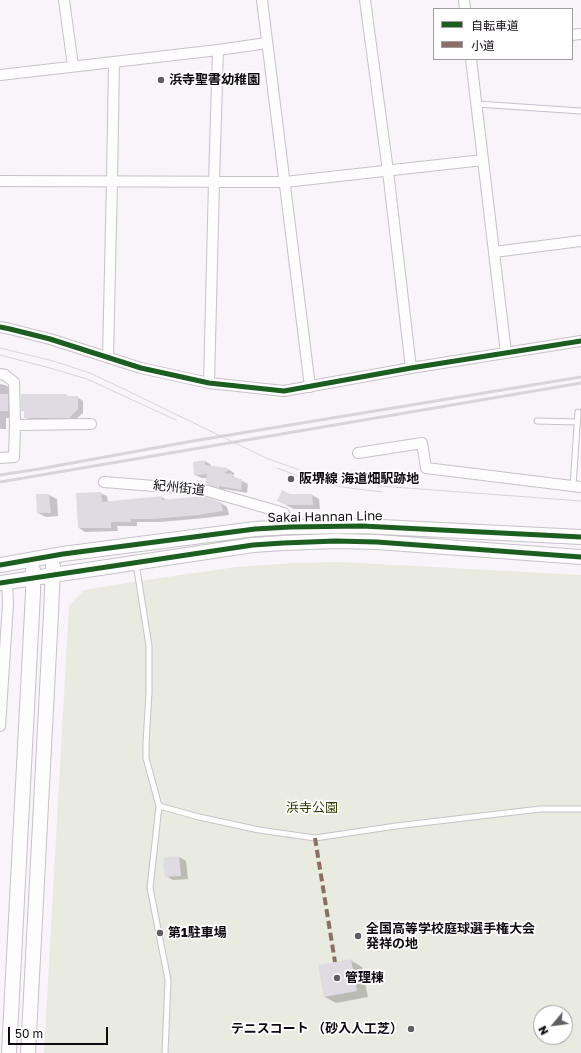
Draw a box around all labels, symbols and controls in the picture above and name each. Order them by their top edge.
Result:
legend [433,8,573,60]
text: 自転車道 [471,18,519,33]
text: 小道 [471,38,495,53]
place label: 浜寺聖書幼稚園 [169,72,260,88]
marker: 浜寺聖書幼稚園 [156,75,166,85]
place label: 阪堺線 海道畑駅跡地 [299,471,419,487]
marker: 阪堺線 海道畑駅跡地 [286,474,296,484]
street label: 紀州街道 [152,478,206,498]
street label: Sakai Hannan Line [267,508,383,526]
park label: 浜寺公園 [286,800,338,816]
place label: 全国高等学校庭球選手権大会 発祥の地 [366,921,535,952]
place label: 第1駐車場 [168,925,227,941]
marker: 第1駐車場 [155,928,165,938]
marker: 全国高等学校庭球選手権大会 発祥の地 [353,931,363,941]
place label: 管理棟 [345,970,384,986]
marker: 管理棟 [332,973,342,983]
north arrow [533,1005,573,1045]
scale bar [10,1019,110,1045]
place label: テニスコート （砂入人工芝） [231,1021,403,1037]
marker: テニスコート （砂入人工芝） [406,1024,416,1034]
text: N [535,1024,551,1037]
text: 50 m [15,1026,43,1041]

